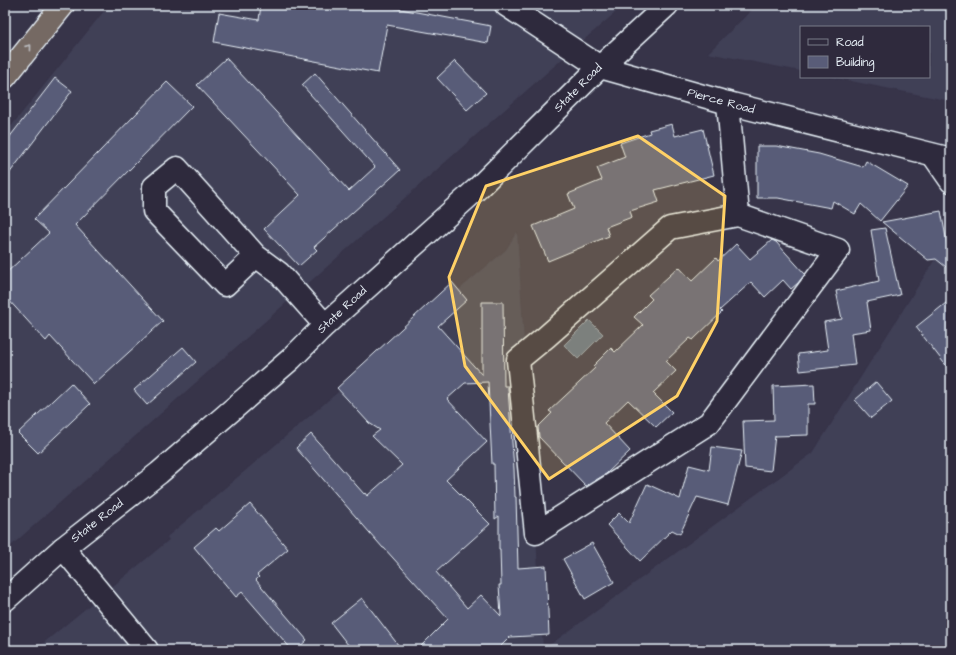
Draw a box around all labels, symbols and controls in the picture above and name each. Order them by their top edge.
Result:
legend [800,26,930,78]
text: Road [836,34,864,51]
one-way arrow [25,44,32,51]
text: Building [836,54,874,72]
street label: State Road [550,60,606,116]
street label: Pierce Road [685,84,757,118]
street label: State Road [313,283,371,337]
street label: State Road [67,495,127,547]

